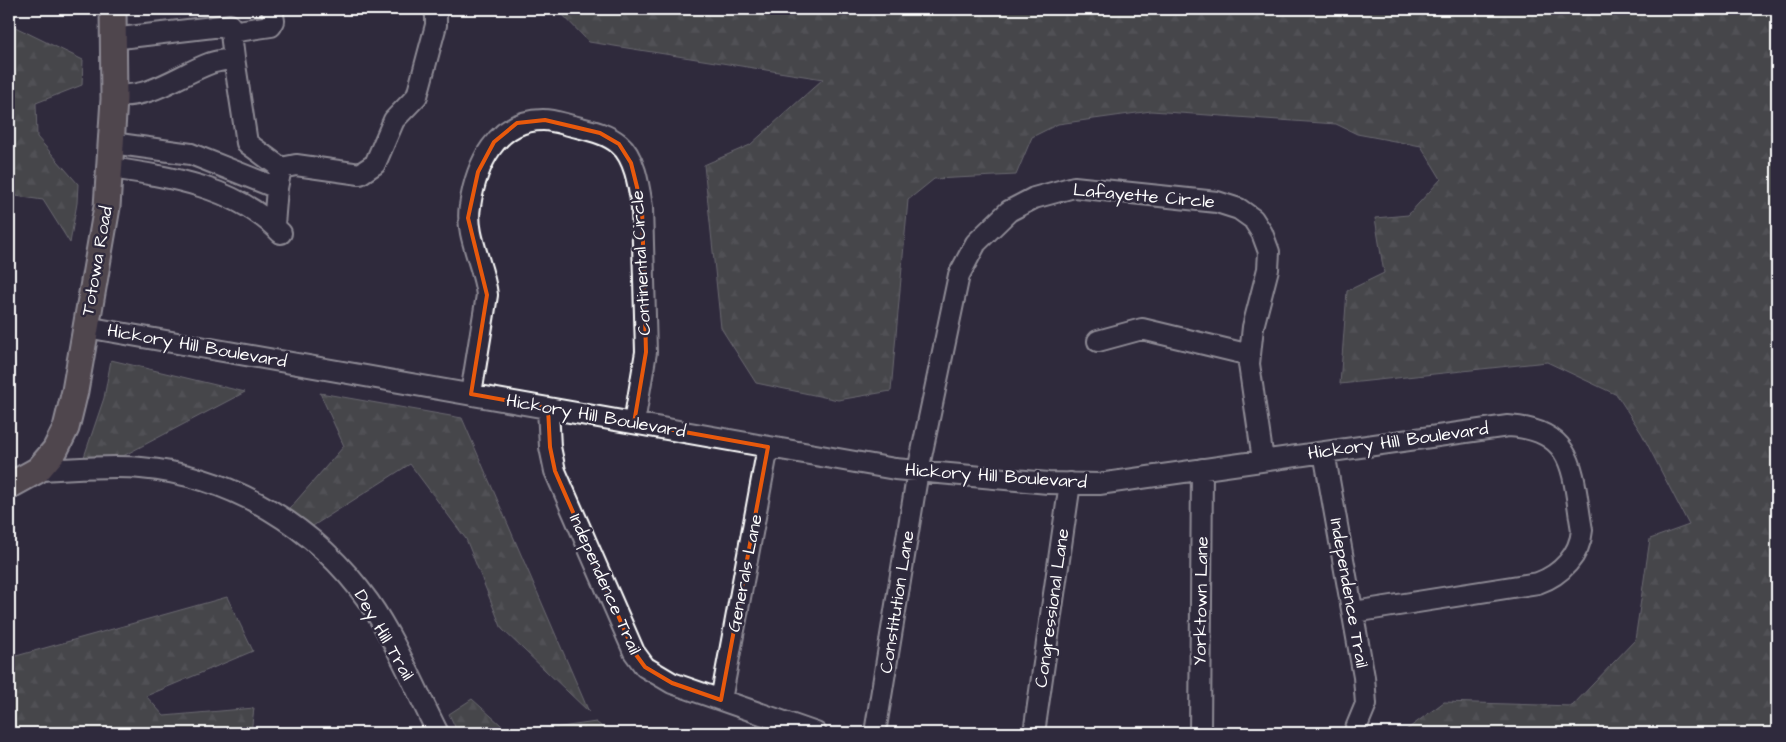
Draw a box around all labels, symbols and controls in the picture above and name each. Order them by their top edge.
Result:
street label: Lafayette Circle [1072,177,1216,216]
street label: Continental Circle [625,189,657,336]
street label: Totowa Road [75,204,119,318]
street label: Hickory Hill Boulevard [105,318,289,375]
street label: Hickory Hill Boulevard [504,388,688,445]
street label: Hickory Hill Boulevard [1306,416,1490,467]
street label: Hickory Hill Boulevard [904,457,1088,496]
street label: Independence Trail [563,510,647,658]
street label: Generals Lane [721,512,769,634]
street label: Independence Trail [1324,516,1375,670]
street label: Congressional Lane [1028,527,1077,689]
street label: Constitution Lane [873,529,921,675]
street label: Yorktown Lane [1187,536,1215,666]
street label: Dey Hill Trail [347,585,420,686]

